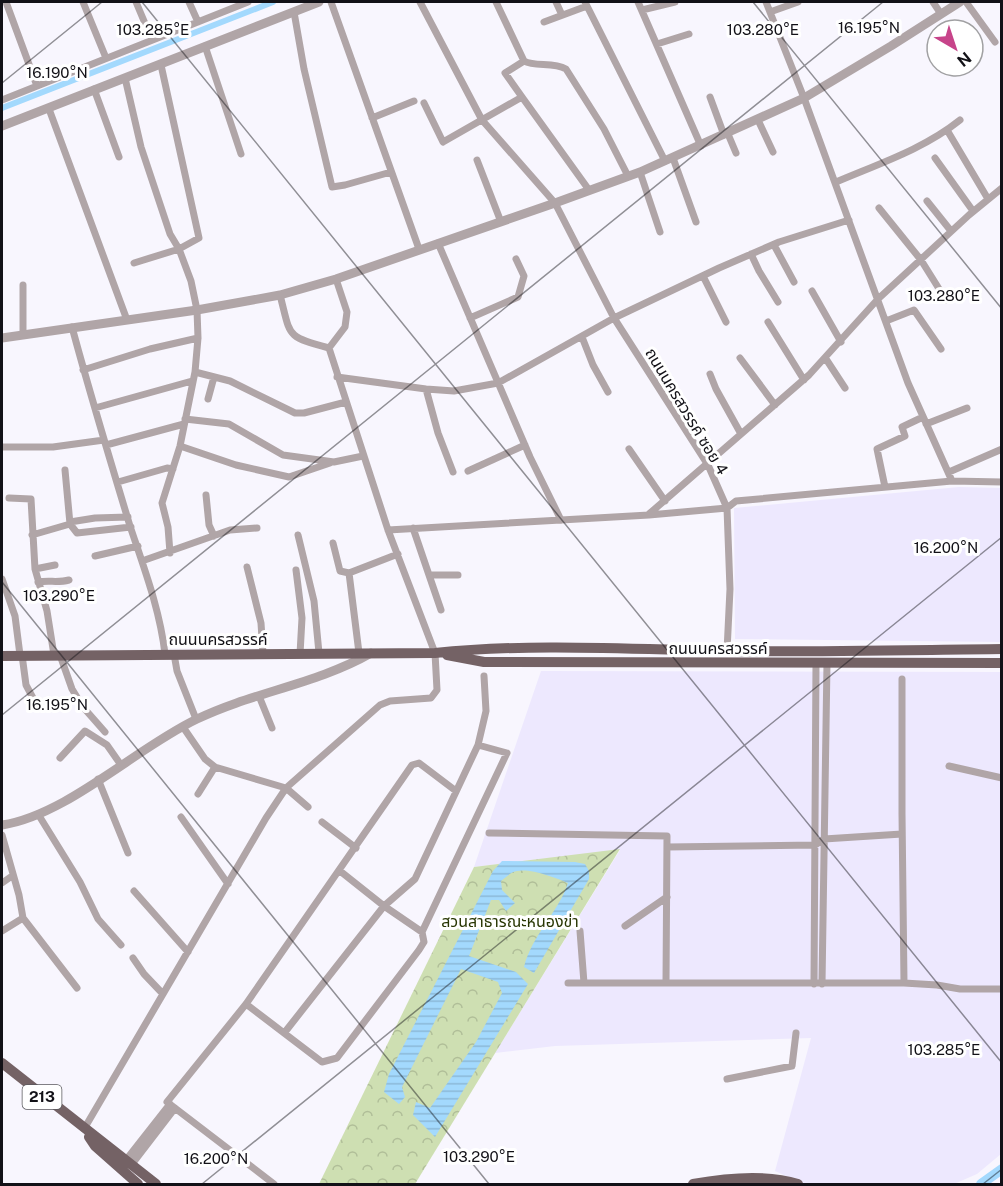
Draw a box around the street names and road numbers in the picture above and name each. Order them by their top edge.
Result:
street label: ถนนนครสวรรค์ ซอย 4 [641,344,732,478]
street label: ถนนนครสวรรค์ [168,630,268,649]
street label: ถนนนครสวรรค์ [668,639,768,658]
road number: 213 [22,1085,62,1109]

